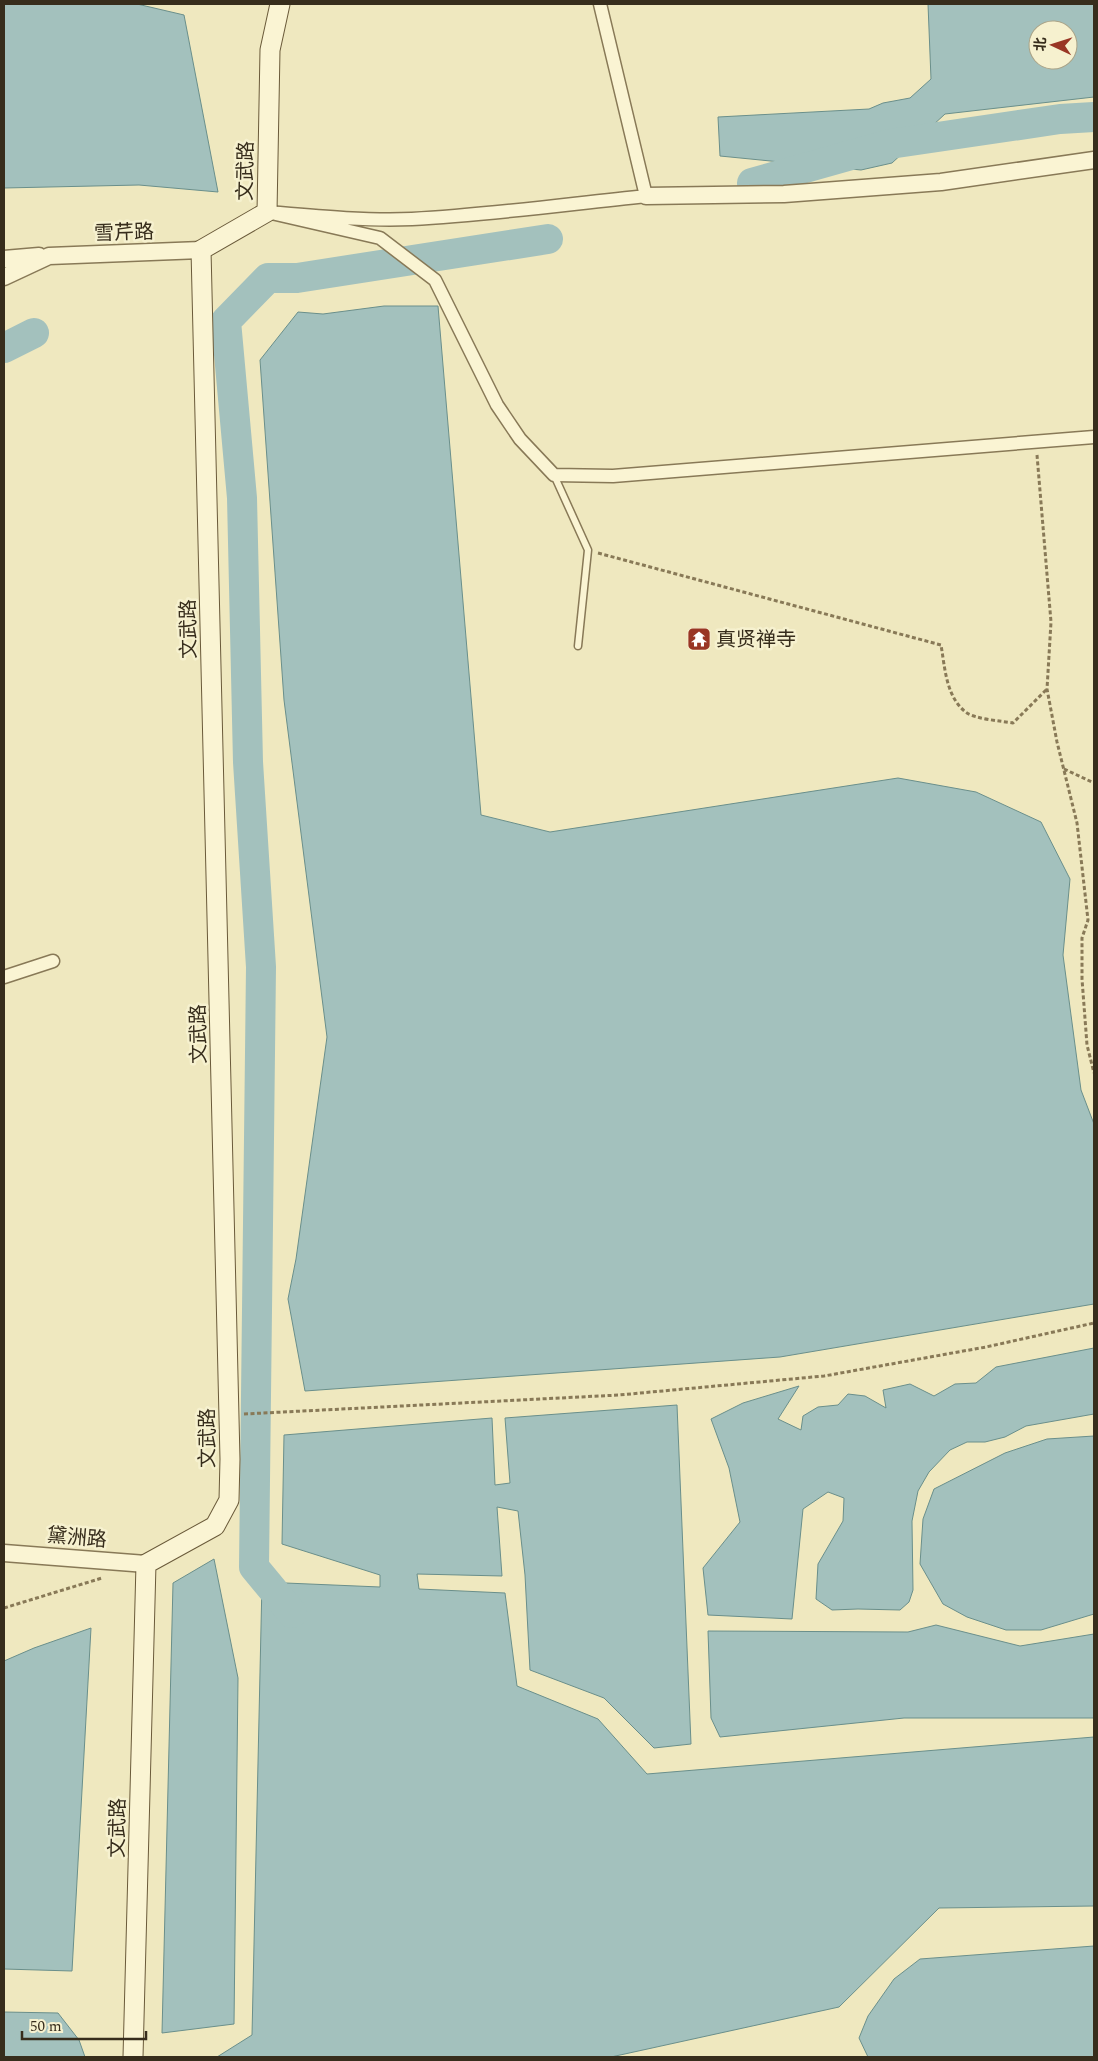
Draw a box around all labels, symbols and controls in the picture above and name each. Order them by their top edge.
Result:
north arrow [1028,20,1078,70]
text: 北 [1030,36,1051,52]
street label: 文武路 [230,141,262,201]
street label: 雪芹路 [94,217,155,249]
street label: 文武路 [173,599,205,659]
place label: 真贤禅寺 [716,625,796,655]
temple icon: 真贤禅寺 [686,626,712,652]
street label: 文武路 [183,1004,215,1064]
street label: 文武路 [193,1408,223,1468]
street label: 黛洲路 [46,1520,108,1556]
street label: 文武路 [102,1798,134,1858]
scale bar [22,2008,146,2040]
text: 50 m [30,2015,62,2038]

